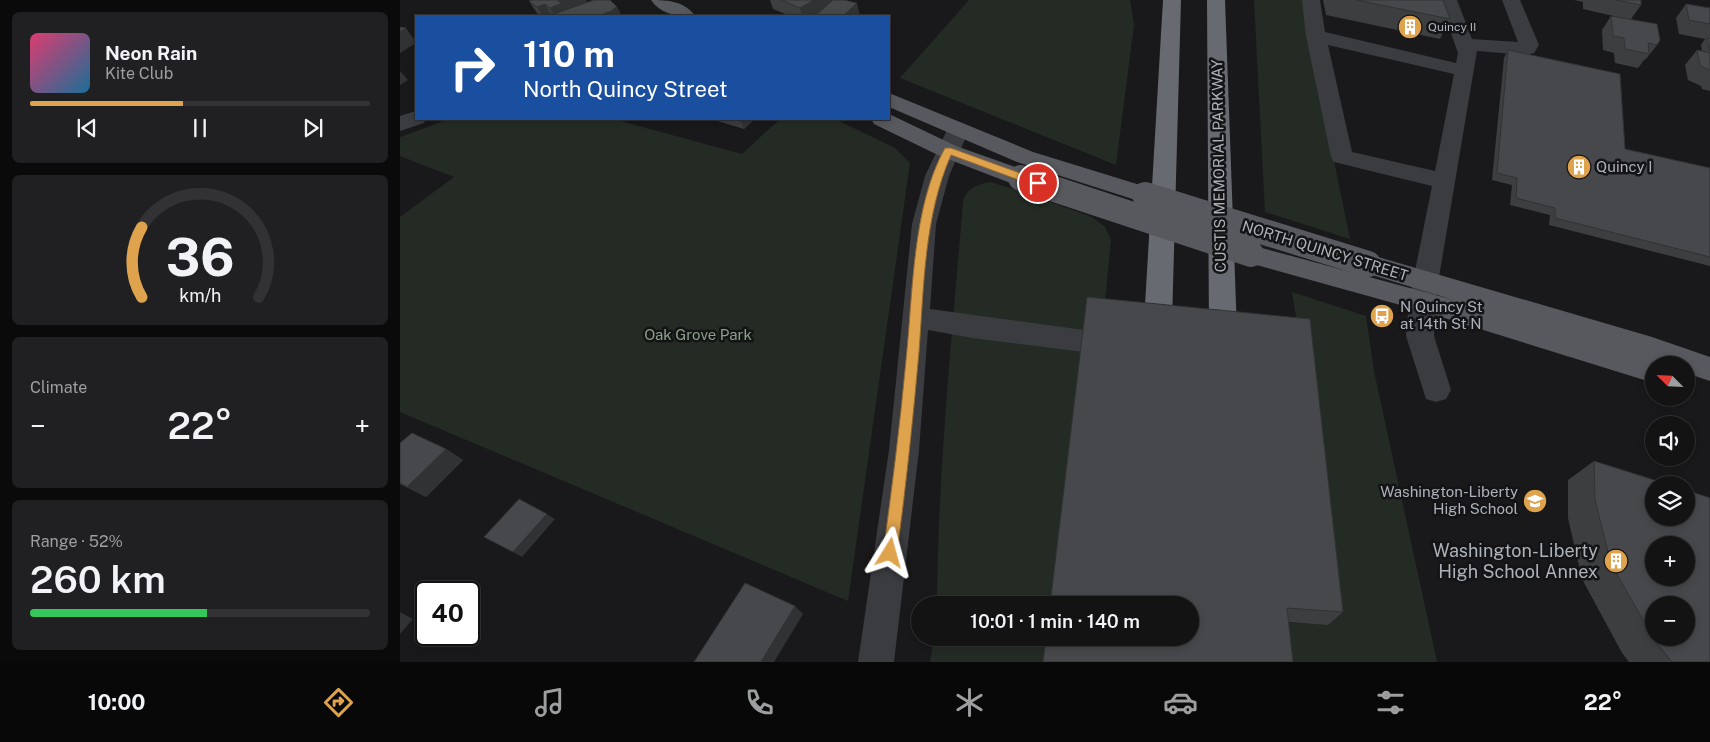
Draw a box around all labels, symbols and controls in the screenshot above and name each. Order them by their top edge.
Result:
building icon: Quincy II [1397,14,1423,40]
place label: Quincy II [1428,20,1477,34]
text: 110 m [523,34,615,75]
icon: right [440,35,505,100]
text: Neon Rain [105,42,197,64]
street label: CUSTIS MEMORIAL PARKWAY [1208,59,1229,273]
text: Kite Club [105,64,173,83]
text: North Quincy Street [523,76,728,102]
icon: previous [73,114,101,142]
icon: pause [186,114,214,142]
icon: next [299,114,327,142]
building icon: Quincy I [1566,154,1592,180]
place label: Quincy I [1596,158,1652,175]
pin [1017,162,1059,204]
icon: arrive [1024,169,1052,197]
street label: NORTH QUINCY STREET [1240,217,1410,284]
text: 36 [166,227,234,288]
text: km/h [179,285,221,306]
place label: N Quincy St at 14th St N [1400,298,1483,332]
bus stop icon: N Quincy St at 14th St N [1369,303,1395,329]
park label: Oak Grove Park [644,326,752,343]
north arrow [1645,356,1695,406]
map controls [1645,356,1695,646]
text: Climate [30,378,87,397]
text: 22° [168,403,232,448]
text: − [30,409,46,442]
text: + [354,409,370,442]
button: sound [1645,416,1695,466]
button: layers [1645,476,1695,526]
place label: Washington-Liberty High School [1380,483,1518,517]
school or university icon: Washington-Liberty High School [1522,488,1548,514]
position arrow [863,526,915,578]
text: Range · 52% [30,532,123,551]
button: + [1645,536,1695,586]
place label: Washington-Liberty High School Annex [1433,540,1598,582]
building icon: Washington-Liberty High School Annex [1603,548,1629,574]
text: 260 km [30,557,166,602]
speed limit sign: 40 [415,581,480,646]
button: − [1645,596,1695,646]
text: 10:01 · 1 min · 140 m [970,610,1140,632]
icon: directions [321,685,356,720]
icon: music [532,685,567,720]
icon: phone [742,685,777,720]
icon: climate [952,685,987,720]
icon: car [1163,685,1198,720]
icon: filters [1373,685,1408,720]
text: 10:00 [88,689,146,715]
text: 22° [1584,689,1622,715]

